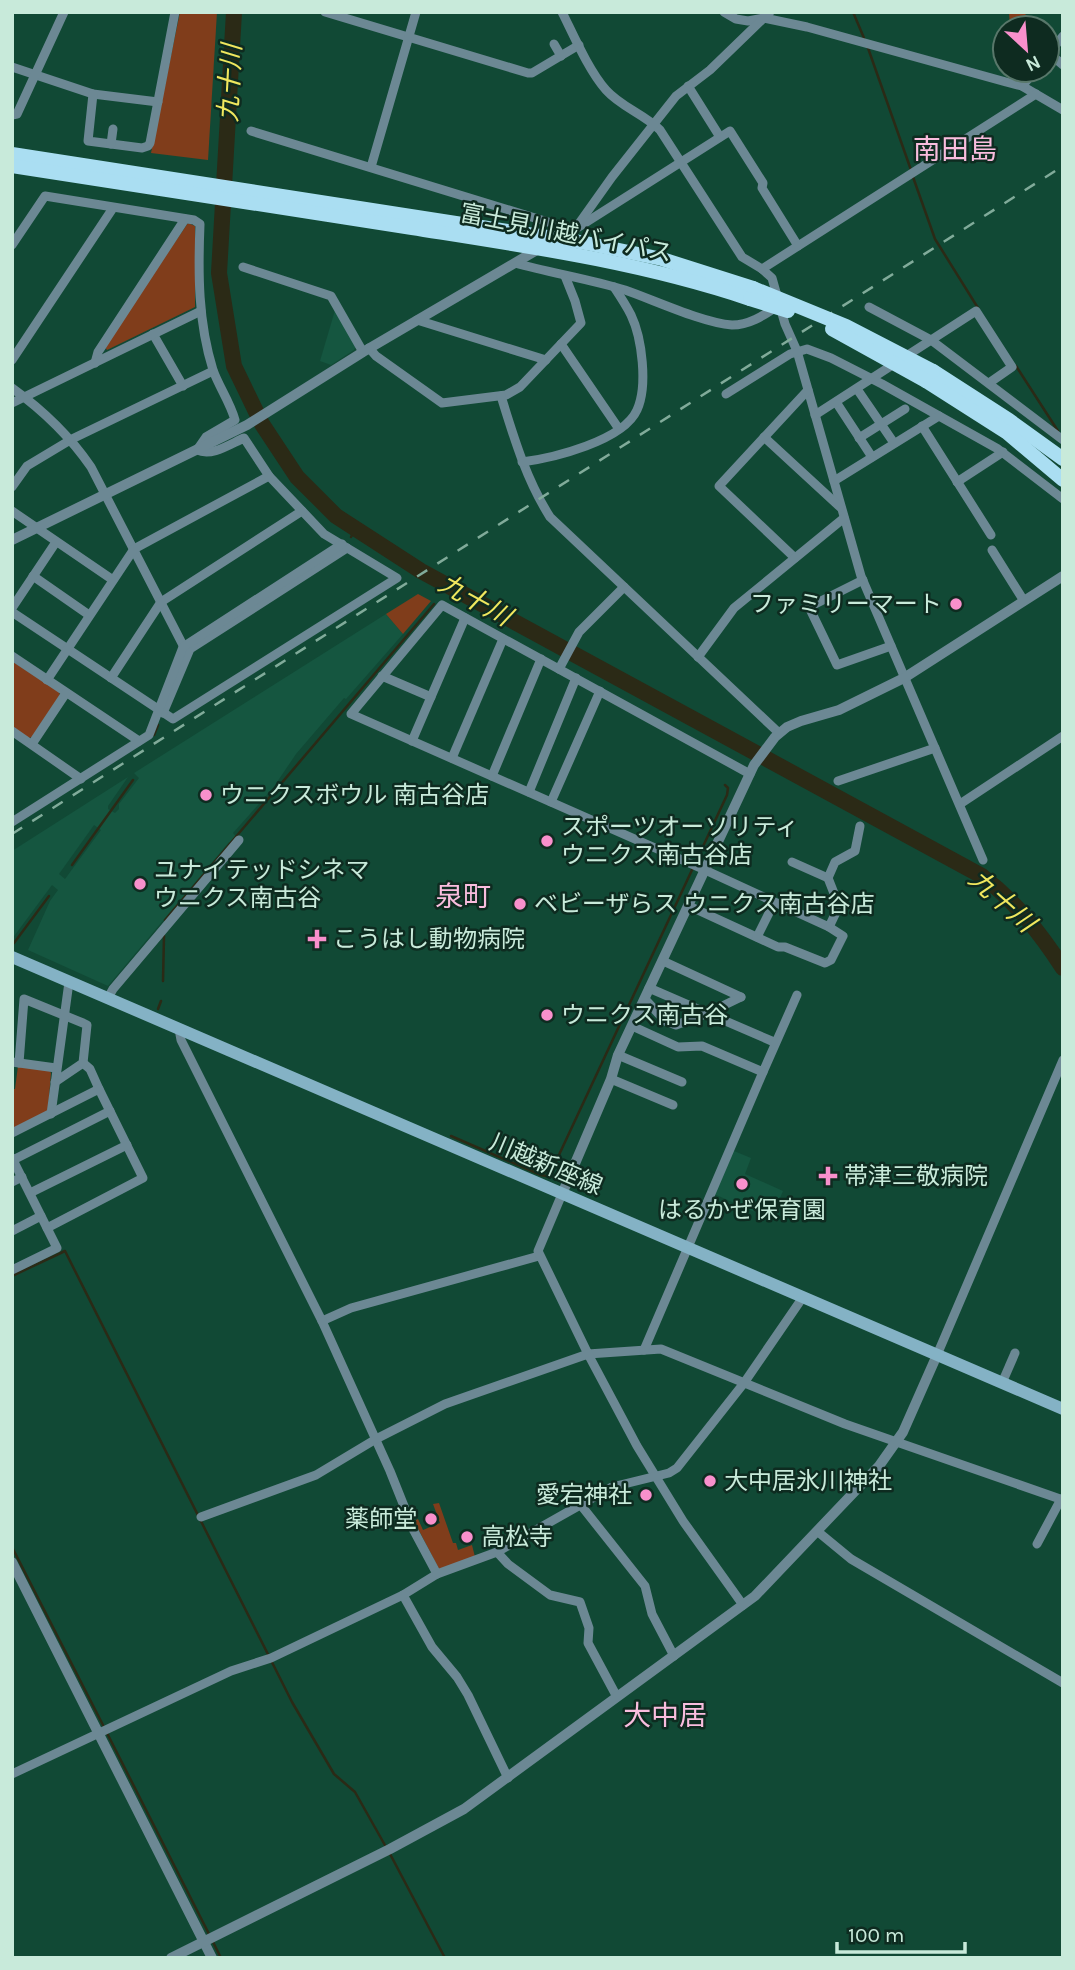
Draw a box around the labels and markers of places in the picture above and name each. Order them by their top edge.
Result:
place label: ファミリーマート [750,590,942,618]
marker: ファミリーマート [948,596,964,612]
place label: ウニクスボウル 南古谷店 [220,781,489,809]
marker: ウニクスボウル 南古谷店 [198,787,214,803]
place label: スポーツオーソリティ ウニクス南古谷店 [561,813,799,869]
marker: スポーツオーソリティ ウニクス南古谷店 [539,833,555,849]
place label: ユナイテッドシネマ ウニクス南古谷 [154,856,370,912]
marker: ユナイテッドシネマ ウニクス南古谷 [132,876,148,892]
place label: ベビーザらス ウニクス南古谷店 [534,890,875,918]
marker: ベビーザらス ウニクス南古谷店 [512,896,528,912]
place label: こうはし動物病院 [333,925,525,953]
marker: こうはし動物病院 [307,929,327,949]
place label: ウニクス南古谷 [561,1001,728,1029]
marker: ウニクス南古谷 [539,1007,555,1023]
place label: 帯津三敬病院 [844,1162,988,1190]
marker: 帯津三敬病院 [818,1166,838,1186]
marker: はるかぜ保育園 [734,1176,750,1192]
place label: はるかぜ保育園 [658,1196,826,1224]
place label: 大中居氷川神社 [724,1467,892,1495]
marker: 大中居氷川神社 [702,1473,718,1489]
place label: 愛宕神社 [536,1481,632,1509]
marker: 愛宕神社 [638,1487,654,1503]
place label: 薬師堂 [345,1505,417,1533]
marker: 薬師堂 [423,1511,439,1527]
place label: 高松寺 [481,1523,553,1551]
marker: 高松寺 [459,1529,475,1545]

